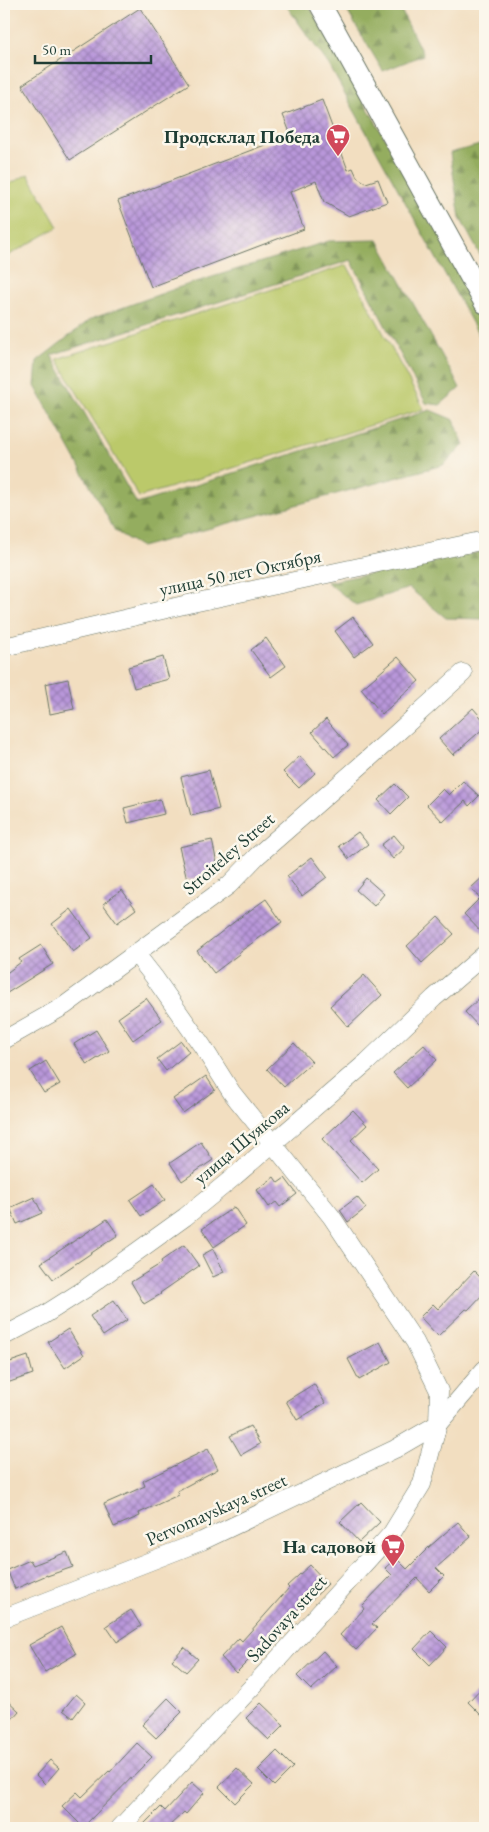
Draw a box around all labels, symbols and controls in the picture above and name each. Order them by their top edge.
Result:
scale bar [35,32,151,64]
text: 50 m [42,40,71,59]
supermarket icon: Продсклад Победа [325,123,351,157]
place label: Продсклад Победа [164,124,321,149]
street label: улица 50 лет Октября [157,543,324,602]
street label: Stroiteley Street [177,806,280,900]
street label: улица Шуякова [188,1095,295,1190]
street label: Pervomayskaya street [142,1467,291,1552]
supermarket icon: На садовой [380,1533,406,1567]
place label: На садовой [283,1534,376,1559]
street label: Sadovaya street [241,1569,332,1667]

